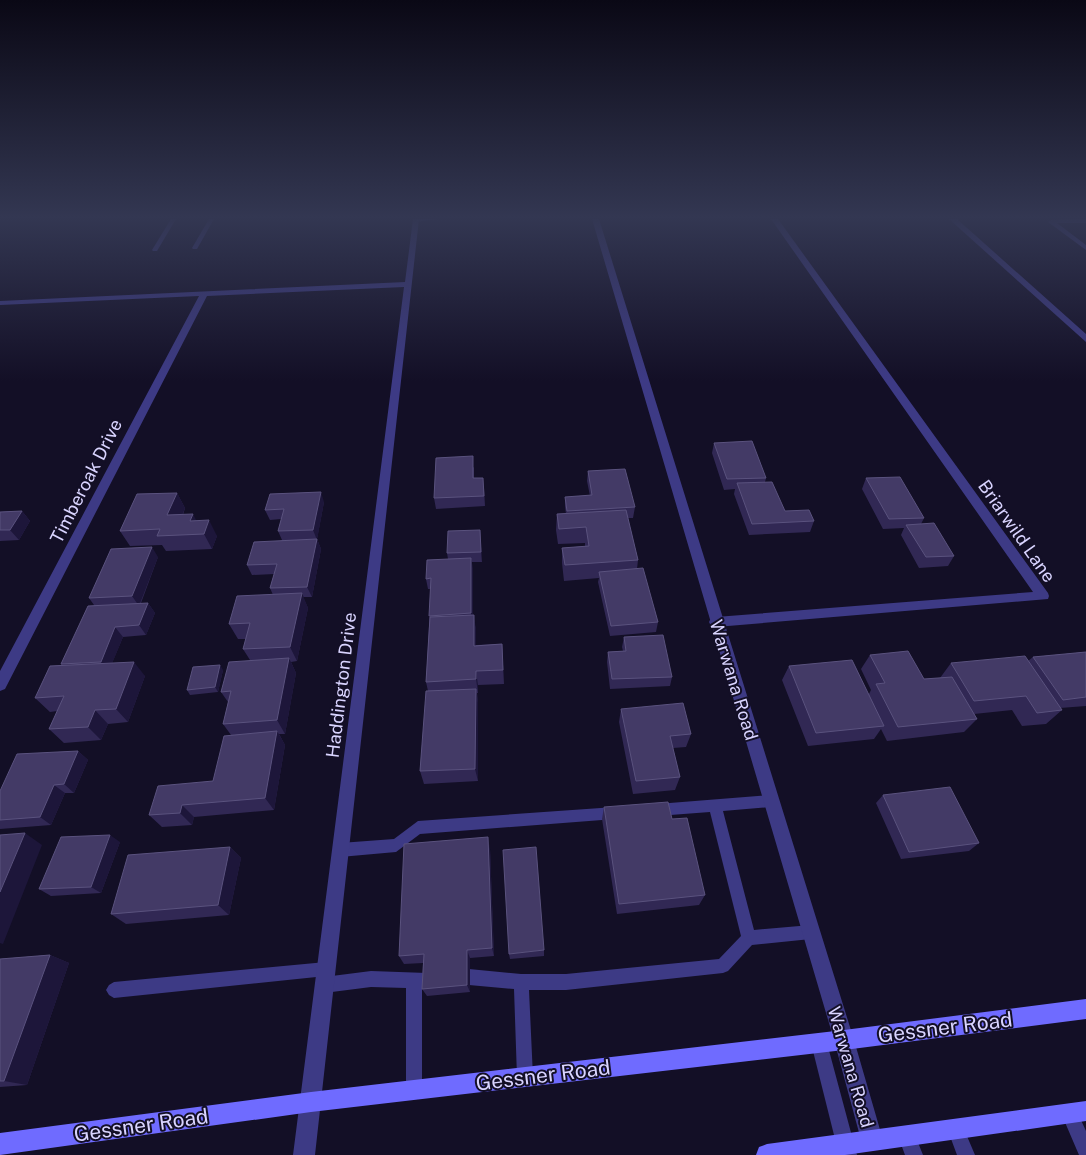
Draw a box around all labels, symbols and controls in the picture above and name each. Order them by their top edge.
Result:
street label: Timberoak Drive [46,416,126,546]
street label: Briarwild Lane [974,476,1060,586]
street label: Haddington Drive [322,611,360,759]
street label: Warwana Road [706,617,762,743]
street label: Warwana Road [824,1004,878,1130]
street label: Gessner Road [876,1006,1014,1048]
street label: Gessner Road [474,1054,612,1096]
street label: Gessner Road [72,1103,210,1147]

